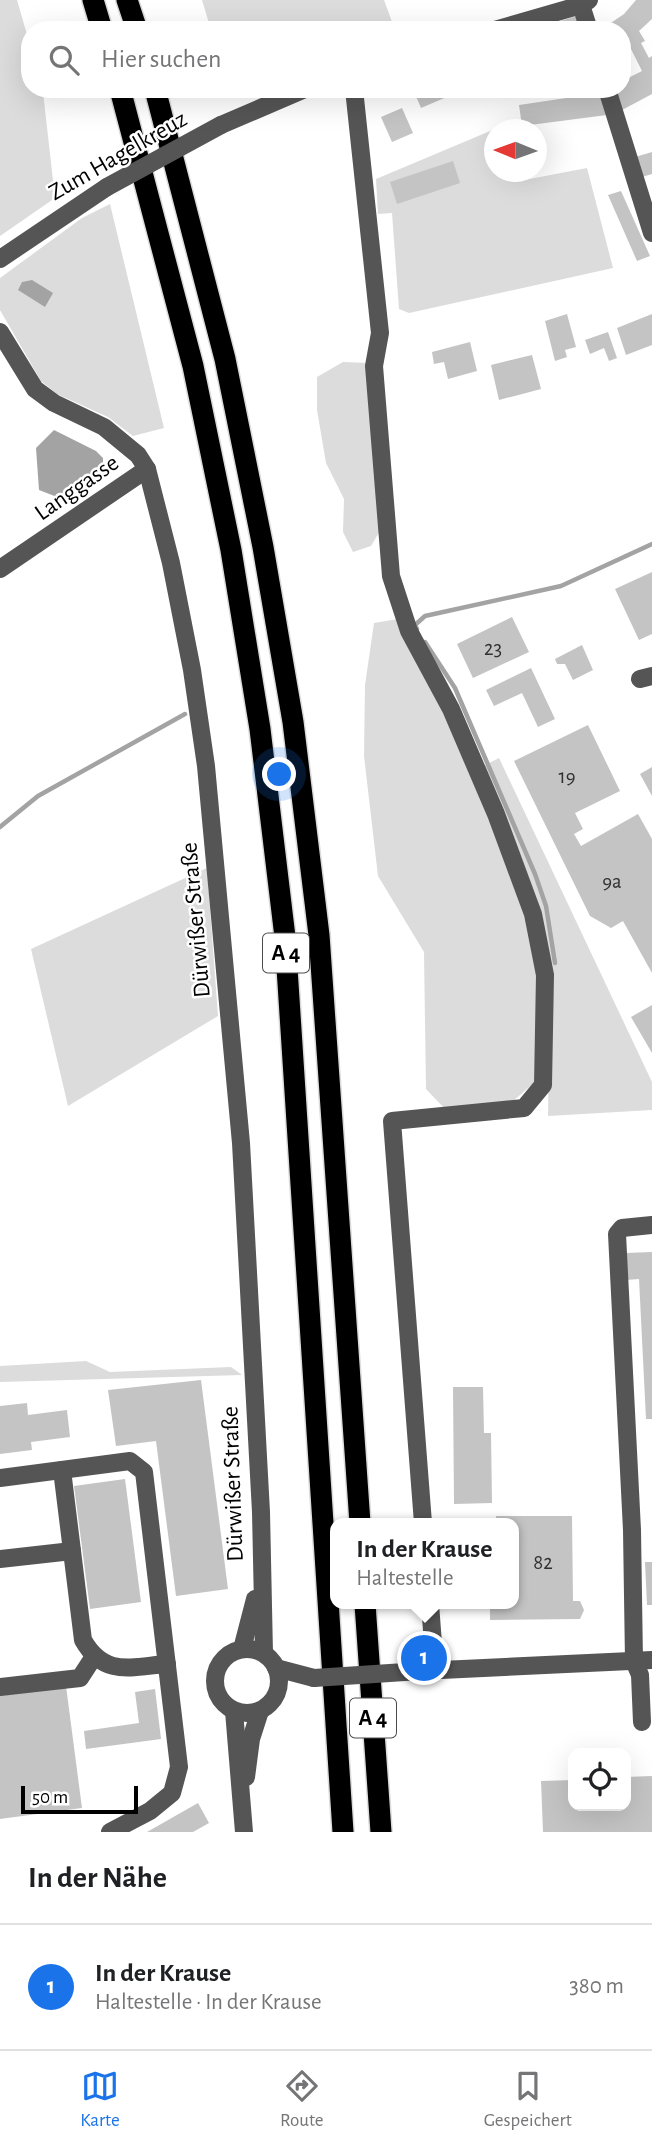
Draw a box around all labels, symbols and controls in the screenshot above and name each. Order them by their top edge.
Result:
search box [21,21,631,98]
icon: search [45,41,83,79]
text: Hier suchen [101,46,222,72]
street label: Zum Hagelkreuz [45,107,191,205]
north arrow [484,119,547,182]
street label: Langgasse [31,451,123,525]
house number: 23 [484,638,502,659]
your location [262,757,296,791]
house number: 19 [558,766,576,787]
street label: Dürwißer Straße [177,841,215,999]
house number: 9a [602,871,622,892]
road number: A 4 [263,934,309,972]
street label: Dürwißer Straße [218,1406,248,1562]
popup [330,1518,519,1609]
text: In der Krause [356,1536,493,1562]
house number: 82 [533,1552,553,1573]
text: Haltestelle [356,1567,454,1590]
pin: 1 [401,1632,447,1684]
road number: A 4 [350,1698,396,1737]
map controls [568,1748,631,1811]
button: locate [568,1748,631,1811]
scale bar [21,1783,138,1815]
text: 50 m [32,1788,68,1807]
text: In der Nähe [28,1863,167,1893]
text: In der Krause [95,1960,231,1986]
text: 1 [47,1975,55,1998]
text: 380 m [569,1975,624,1998]
text: Haltestelle · In der Krause [95,1991,322,2014]
tab: Karte [80,2067,120,2132]
tab: Route [280,2067,323,2132]
tab: Gespeichert [484,2067,572,2132]

